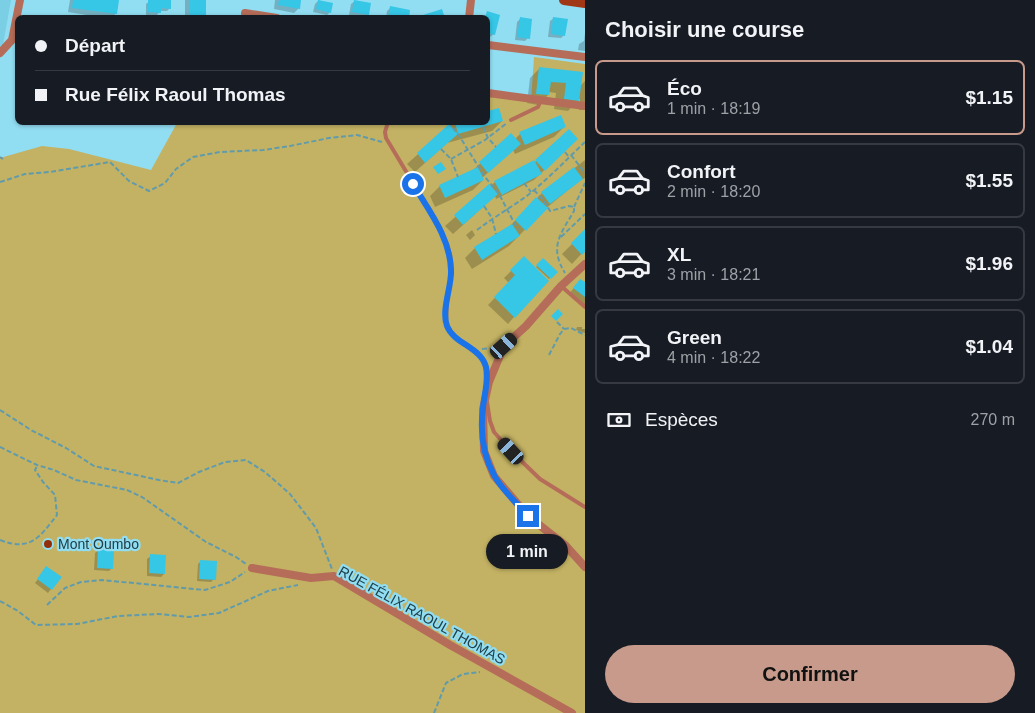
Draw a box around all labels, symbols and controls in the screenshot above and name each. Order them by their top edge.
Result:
text: Choisir une course [605,17,804,42]
text: Départ [65,35,125,56]
icon: car [607,75,652,120]
text: Éco [667,78,702,99]
text: Rue Félix Raoul Thomas [65,84,286,105]
text: $1.15 [965,87,1013,108]
text: 1 min · 18:19 [667,100,760,117]
icon: car [607,158,652,203]
text: Confort [667,161,736,182]
text: $1.55 [965,170,1013,191]
route start [402,173,424,195]
text: 2 min · 18:20 [667,183,760,200]
icon: car [607,241,652,286]
text: XL [667,244,691,265]
text: $1.96 [965,253,1013,274]
text: 3 min · 18:21 [667,266,760,283]
icon: car [607,324,652,369]
text: Green [667,327,722,348]
car [487,330,520,362]
text: $1.04 [965,336,1013,357]
text: 4 min · 18:22 [667,349,760,366]
icon: cash [605,406,633,434]
text: Espèces [645,409,718,430]
text: 270 m [971,411,1015,428]
car [495,435,526,467]
route end [517,505,539,527]
callout: 1 min [487,534,569,568]
place label: Mont Oumbo [58,536,139,552]
marker: Mont Oumbo [42,538,54,550]
text: 1 min [506,543,548,560]
street label: RUE FÉLIX RAOUL THOMAS [336,563,508,667]
button: Confirmer [605,645,1015,703]

